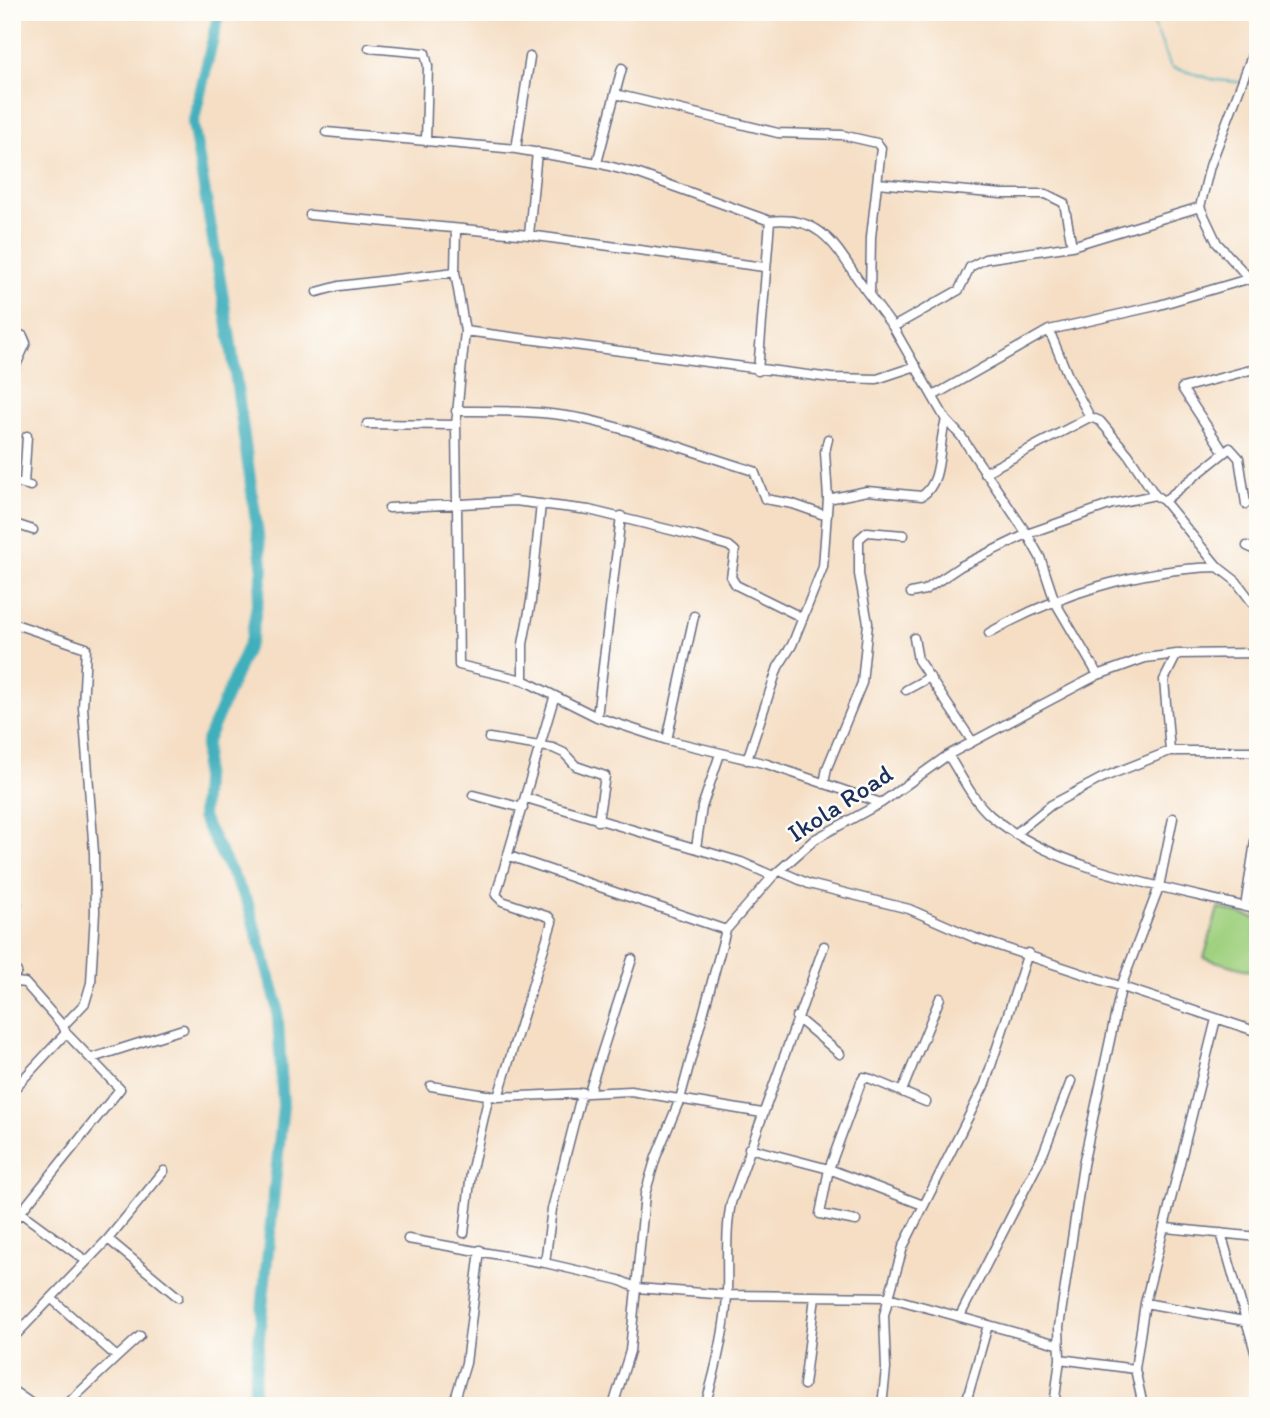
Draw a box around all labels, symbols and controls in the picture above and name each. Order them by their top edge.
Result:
street label: Ikola Road [781,757,899,849]

